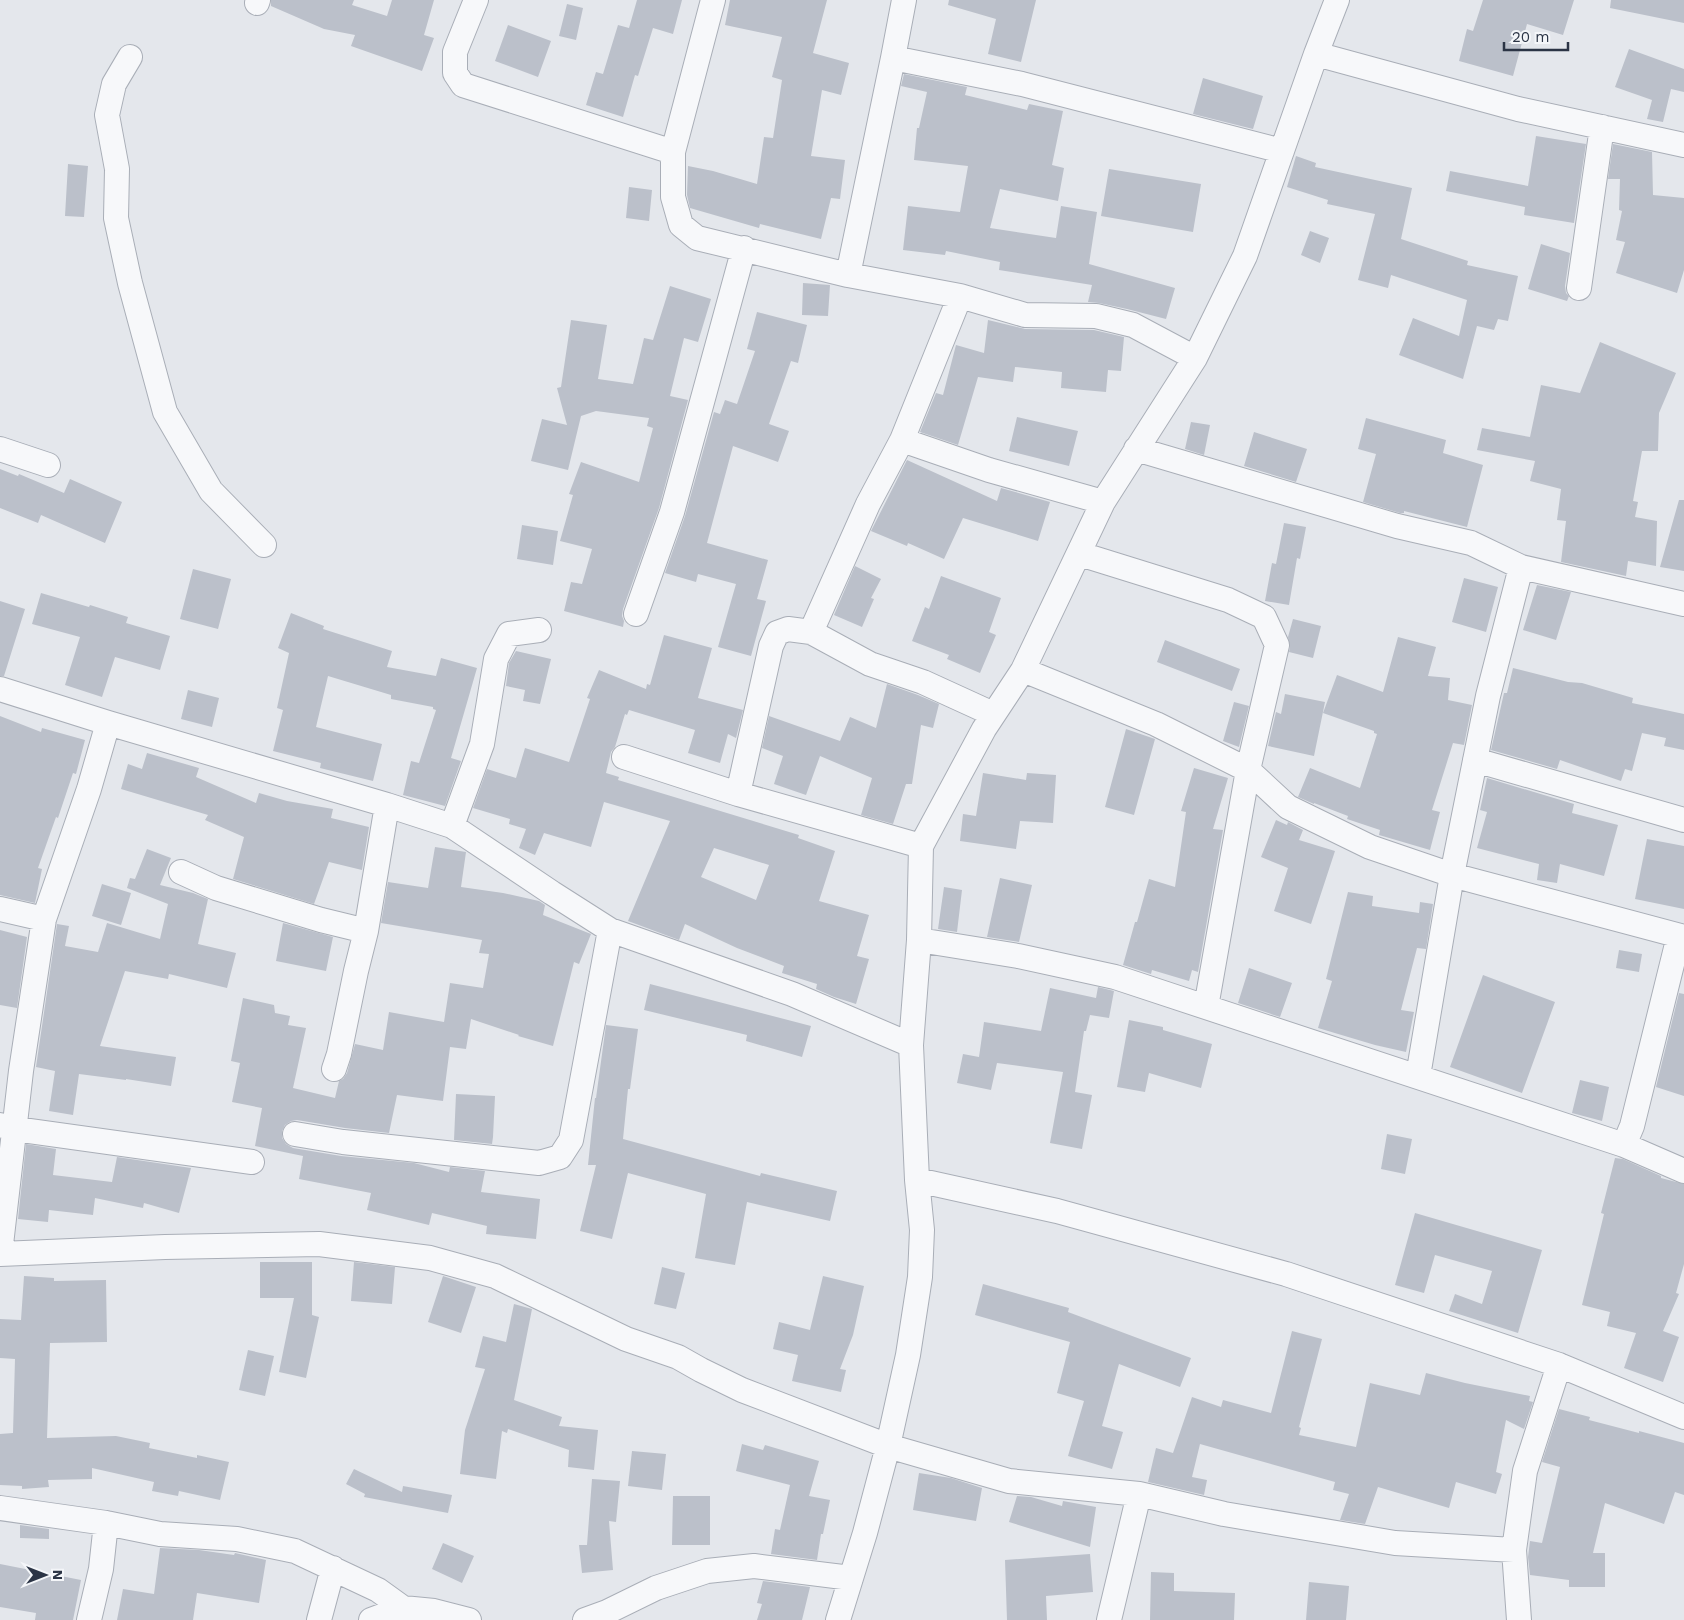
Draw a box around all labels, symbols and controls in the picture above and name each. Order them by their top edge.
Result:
scale bar [1504,20,1568,52]
text: 20 m [1512,28,1550,46]
north arrow [20,1550,70,1600]
text: N [50,1570,66,1580]

